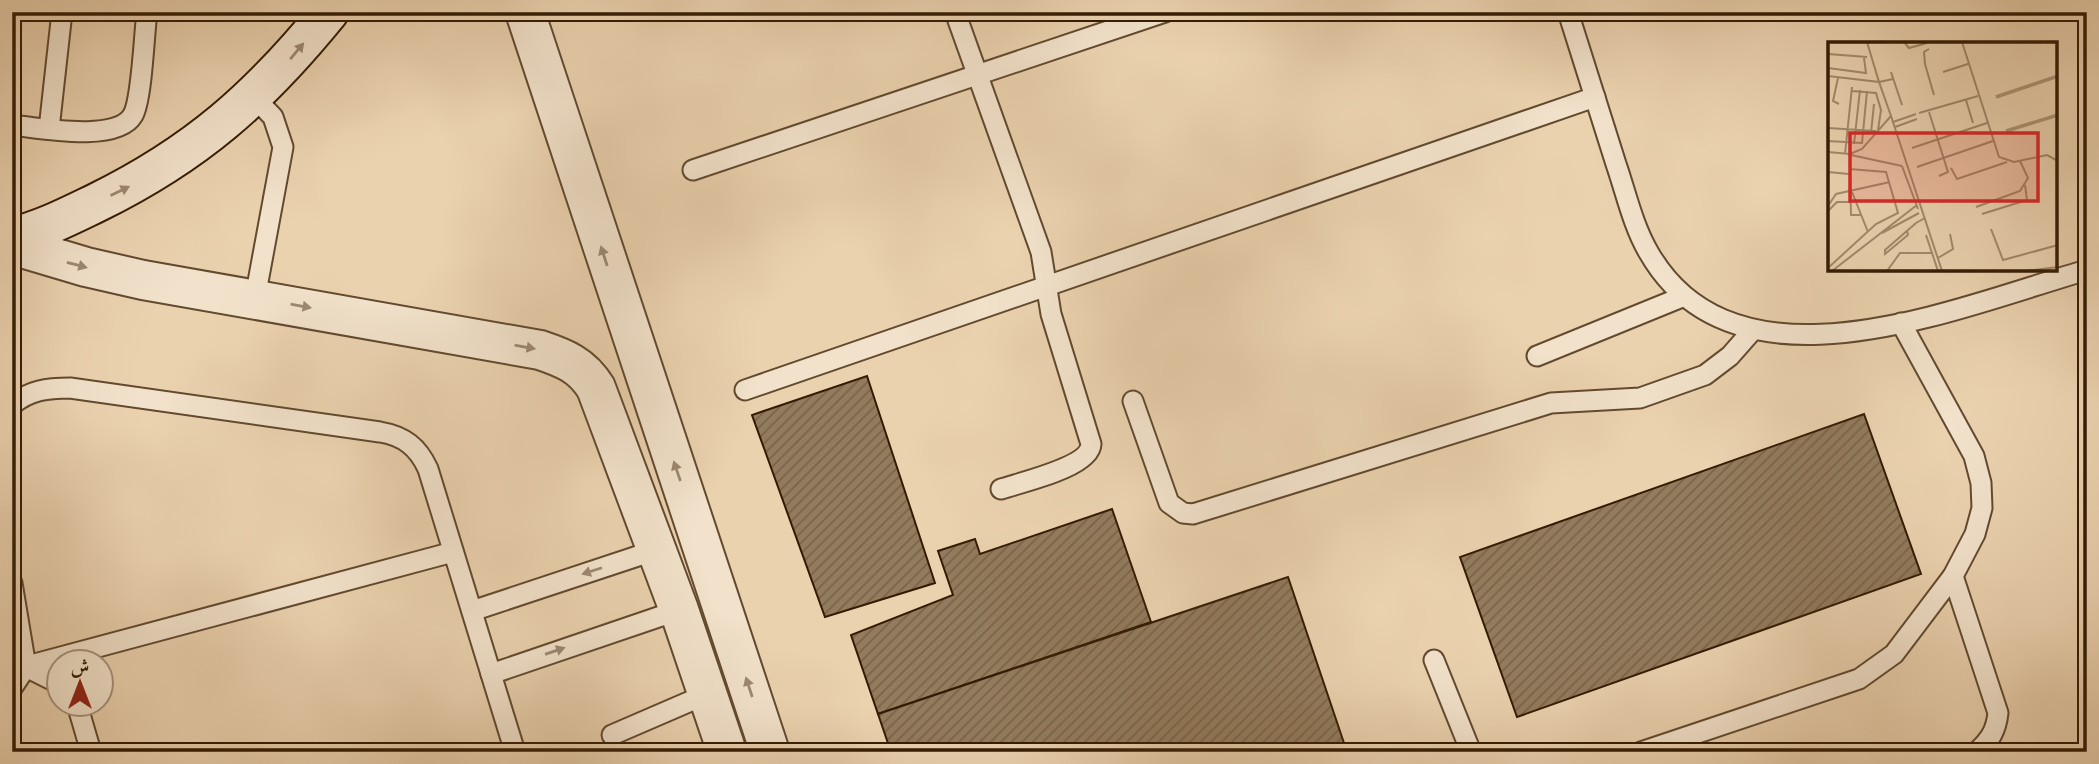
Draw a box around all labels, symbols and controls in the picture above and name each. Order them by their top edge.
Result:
inset map [1828,42,2057,271]
one-way arrow [289,43,304,60]
one-way arrow [110,186,130,197]
one-way arrow [598,245,609,266]
one-way arrow [66,260,88,271]
one-way arrow [290,301,312,312]
one-way arrow [514,342,536,353]
one-way arrow [671,460,682,481]
one-way arrow [581,566,602,577]
one-way arrow [545,646,566,656]
north arrow [46,648,116,718]
text: ش [71,655,89,679]
one-way arrow [743,676,754,697]

